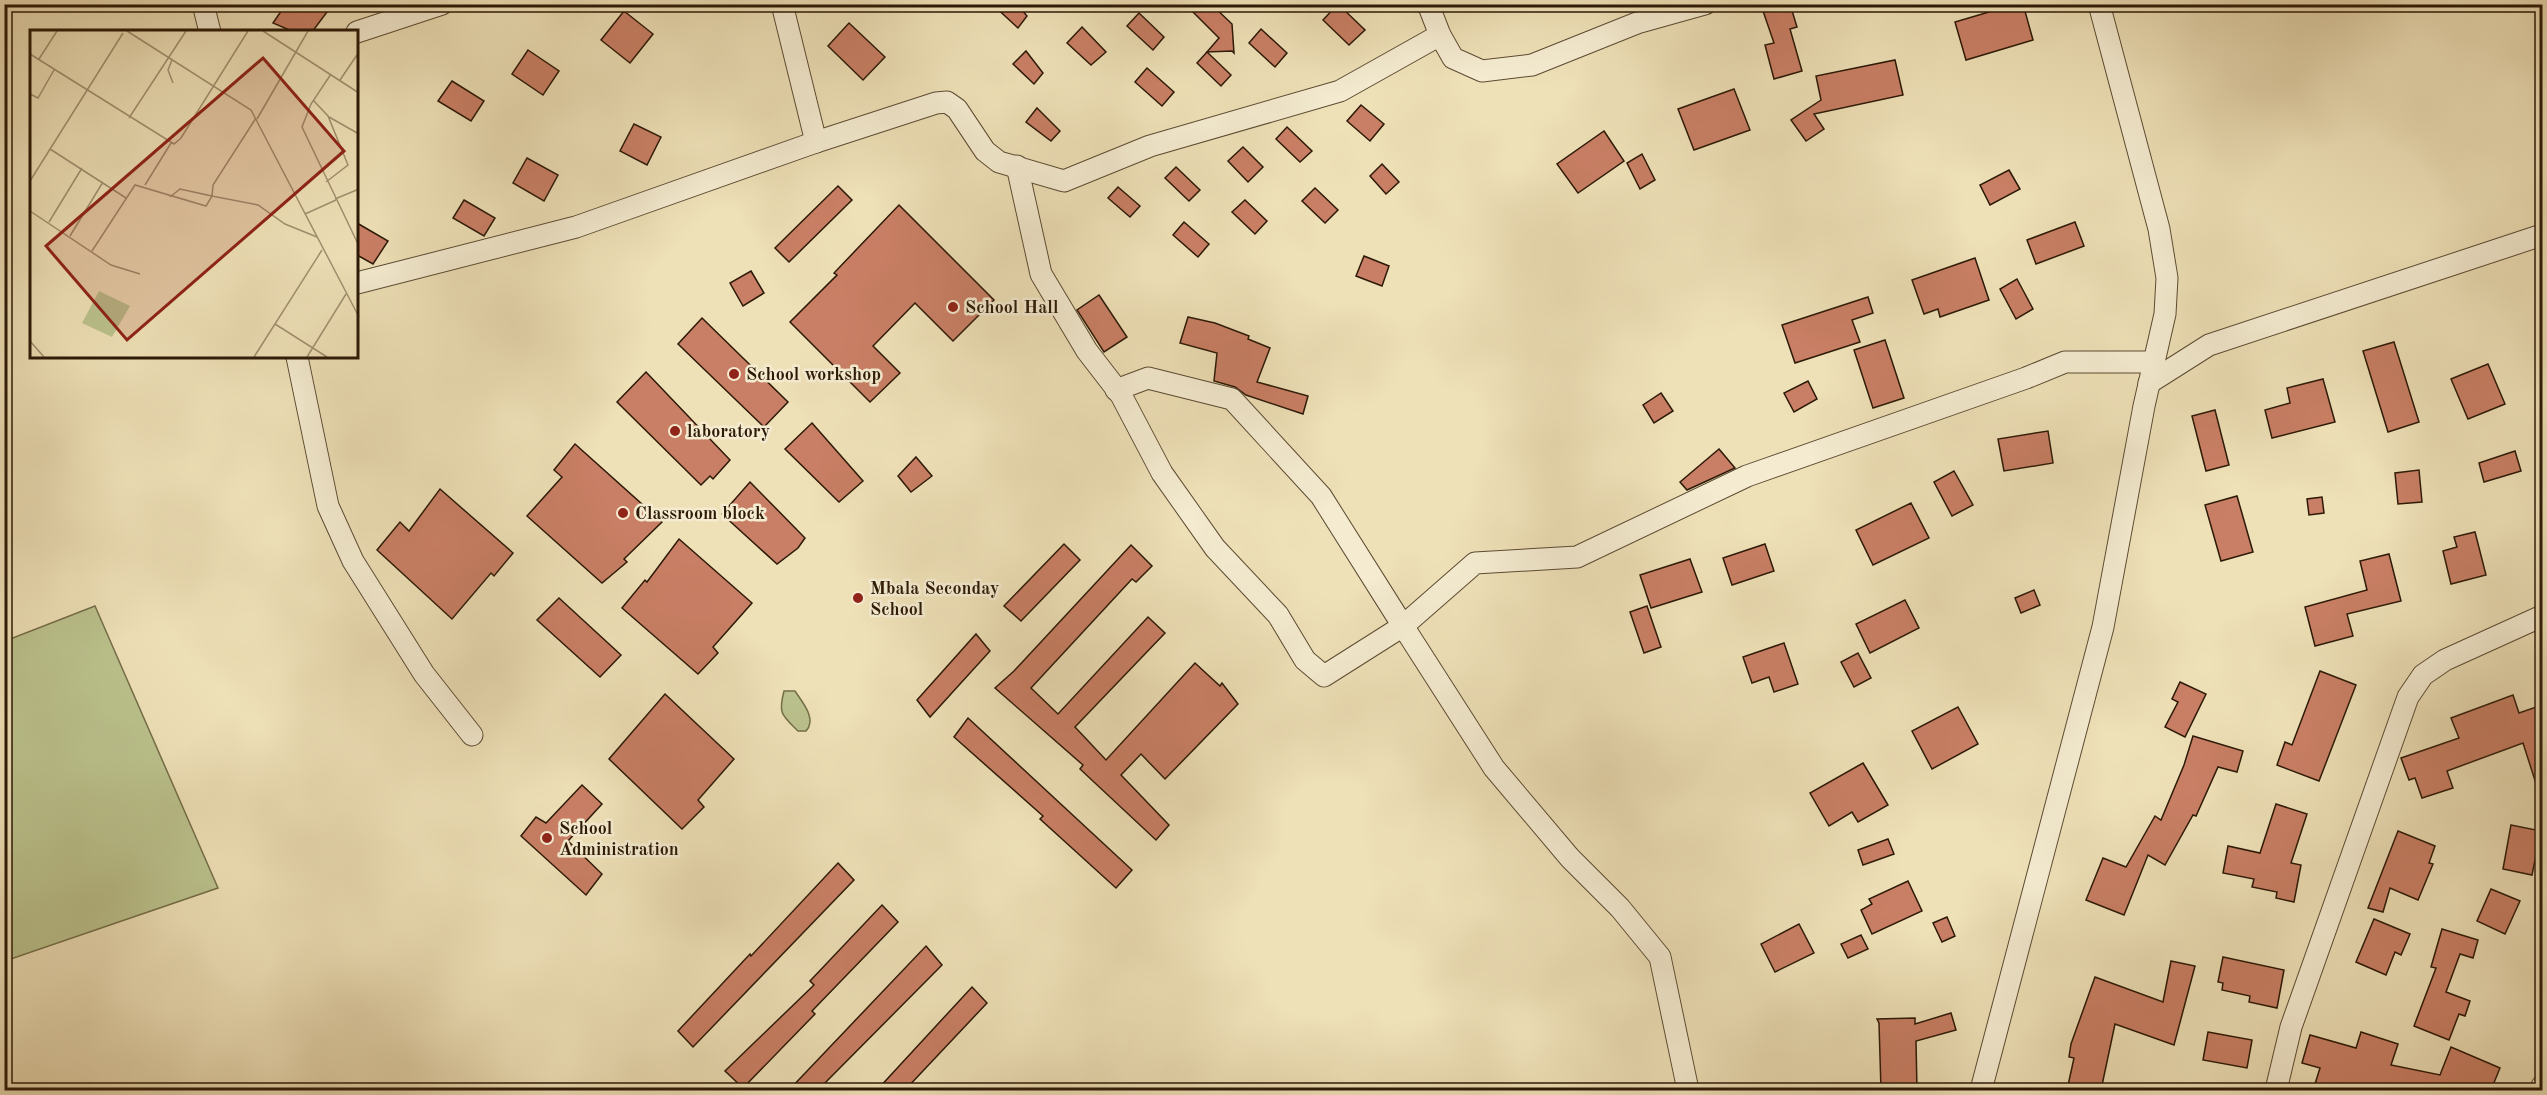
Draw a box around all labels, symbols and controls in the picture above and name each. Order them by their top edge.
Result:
inset map [30,30,358,358]
place label: School Hall [965,299,1059,317]
marker: School Hall [946,300,960,314]
place label: School workshop [746,366,881,384]
marker: School workshop [727,367,741,381]
place label: laboratory [687,423,770,441]
marker: laboratory [668,424,682,438]
place label: Classroom block [635,505,765,523]
marker: Classroom block [616,506,630,520]
place label: Mbala Seconday School [870,580,999,619]
marker: Mbala Seconday School [851,591,865,605]
place label: School Administration [559,820,679,859]
marker: School Administration [540,831,554,845]

